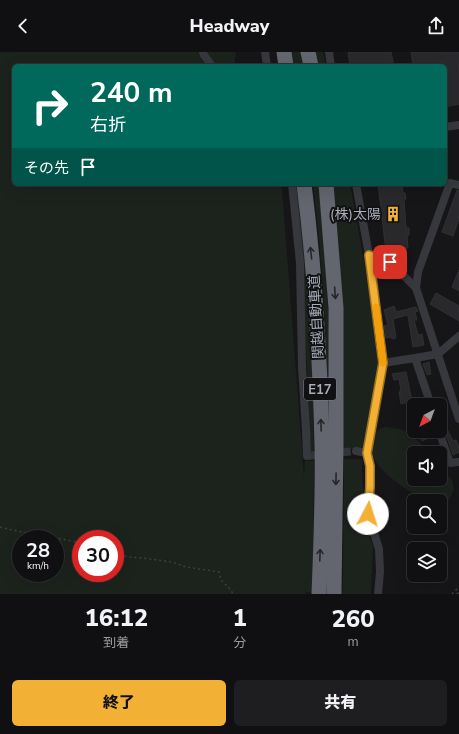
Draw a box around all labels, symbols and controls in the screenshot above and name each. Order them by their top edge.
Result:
text: Headway [190,14,269,38]
icon: back [12,15,34,37]
icon: share [425,15,447,37]
text: 240 m [90,74,173,112]
icon: right [24,80,76,132]
text: 右折 [90,113,126,137]
icon: arrive [77,156,99,178]
text: その先 [24,158,69,178]
place label: (株)太陽 [330,205,381,224]
building icon: (株)太陽 [384,205,402,223]
pin [373,245,407,279]
one-way arrow [308,247,315,260]
icon: arrive [379,251,401,273]
street label: 関越自動車道 [305,275,328,359]
one-way arrow [331,286,339,299]
road number: E17 [304,378,336,400]
north arrow [407,398,447,438]
map controls [407,398,447,582]
one-way arrow [317,419,325,432]
button: sound [407,446,447,486]
one-way arrow [332,472,340,485]
position arrow [347,493,389,535]
button: search [407,494,447,534]
speed limit sign: 30 [72,530,124,582]
text: 28 [26,537,50,564]
button: layers [407,542,447,582]
one-way arrow [317,549,324,562]
text: km/h [27,559,49,573]
text: 16:12 [84,602,148,634]
text: 1 [233,602,247,634]
text: 260 [331,603,375,635]
text: m [347,633,359,651]
text: 到着 [103,634,129,652]
text: 分 [233,634,246,652]
button: 終了 [12,680,226,726]
button: 共有 [234,680,447,726]

